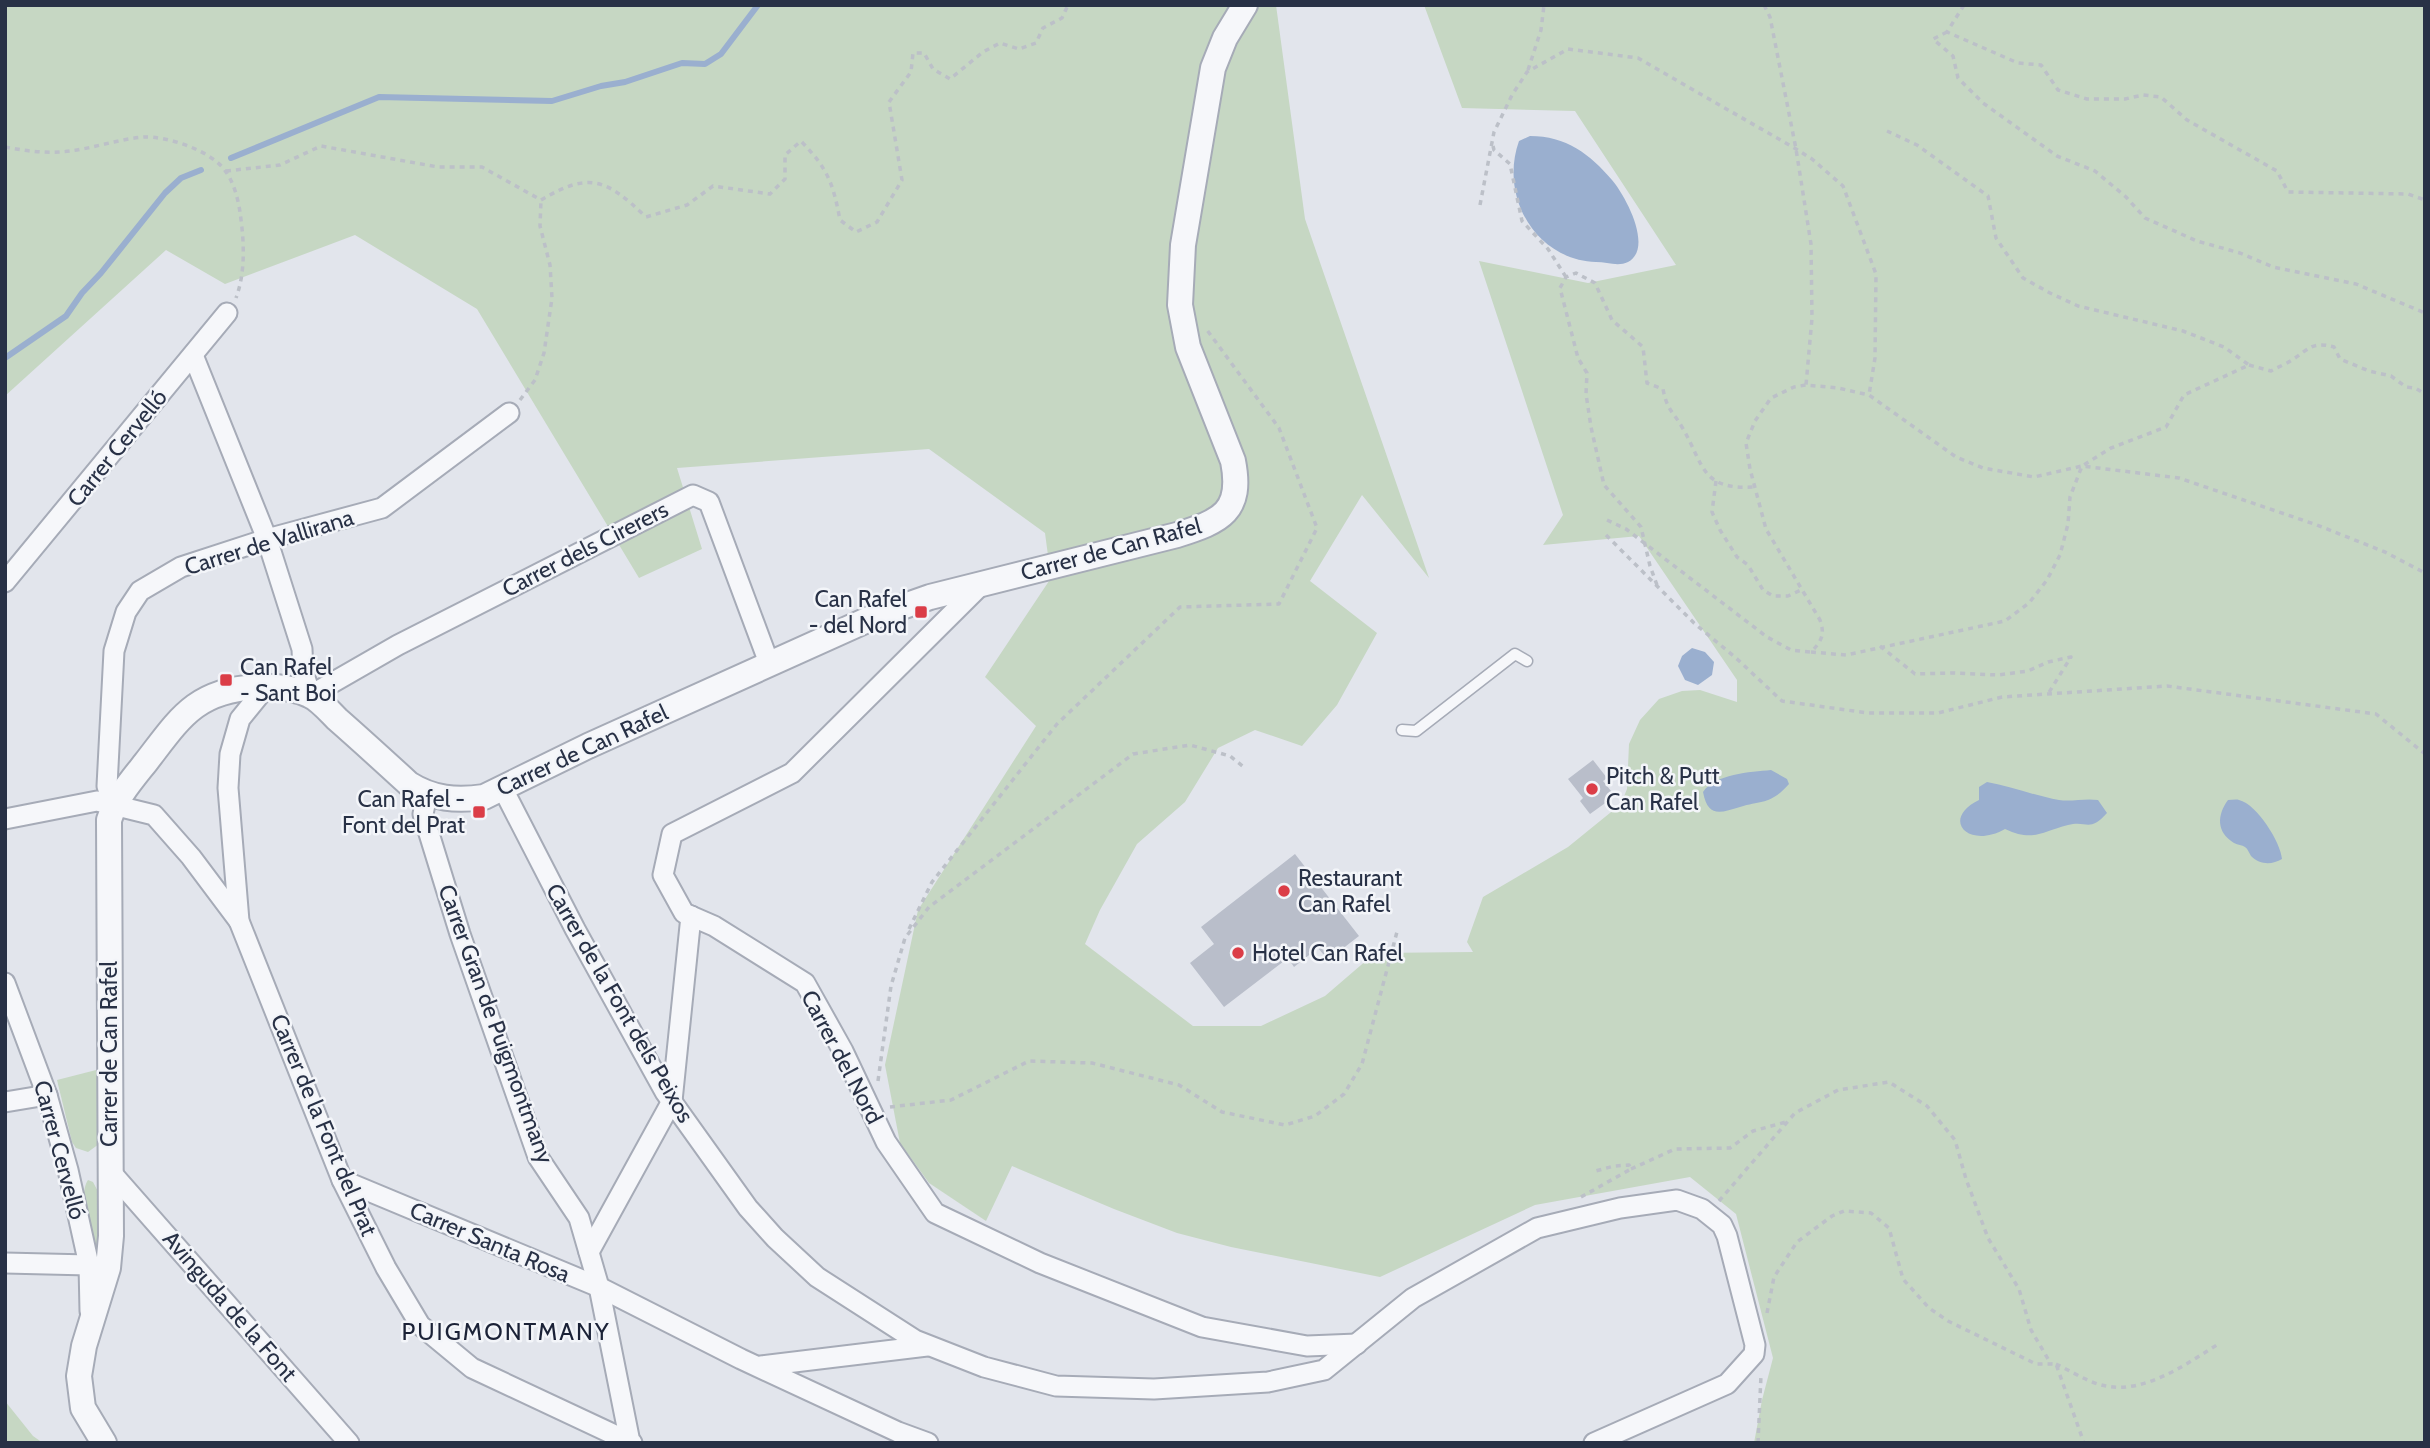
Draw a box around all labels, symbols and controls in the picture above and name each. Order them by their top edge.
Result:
street label: Carrer Cervelló [61,384,173,512]
street label: Carrer dels Cirerers [497,495,673,603]
street label: Carrer de Vallirana [181,503,357,581]
street label: Carrer de Can Rafel [1018,511,1205,587]
place label: Can Rafel - del Nord [809,585,908,639]
marker: Can Rafel - del Nord [913,604,929,620]
place label: Can Rafel - Sant Boi [240,653,336,707]
marker: Can Rafel - Sant Boi [218,672,234,688]
street label: Carrer de Can Rafel [492,698,673,802]
place label: Pitch & Putt Can Rafel [1606,762,1720,816]
marker: Pitch & Putt Can Rafel [1584,781,1600,797]
place label: Can Rafel - Font del Prat [342,785,465,839]
marker: Can Rafel - Font del Prat [471,804,487,820]
place label: Restaurant Can Rafel [1298,864,1402,918]
street label: Carrer de la Font dels Peixos [540,879,700,1127]
street label: Carrer Gran de Puigmontmany [432,881,560,1168]
marker: Restaurant Can Rafel [1276,883,1292,899]
place label: Hotel Can Rafel [1252,939,1404,967]
marker: Hotel Can Rafel [1230,945,1246,961]
street label: Carrer de Can Rafel [95,960,123,1147]
street label: Carrer del Nord [795,986,889,1128]
street label: Carrer de la Font del Prat [265,1010,383,1240]
street label: Carrer Cervelló [28,1077,92,1223]
street label: Carrer Santa Rosa [406,1196,574,1288]
street label: Avinguda de la Font [157,1225,303,1387]
district label: PUIGMONTMANY [401,1317,611,1346]

